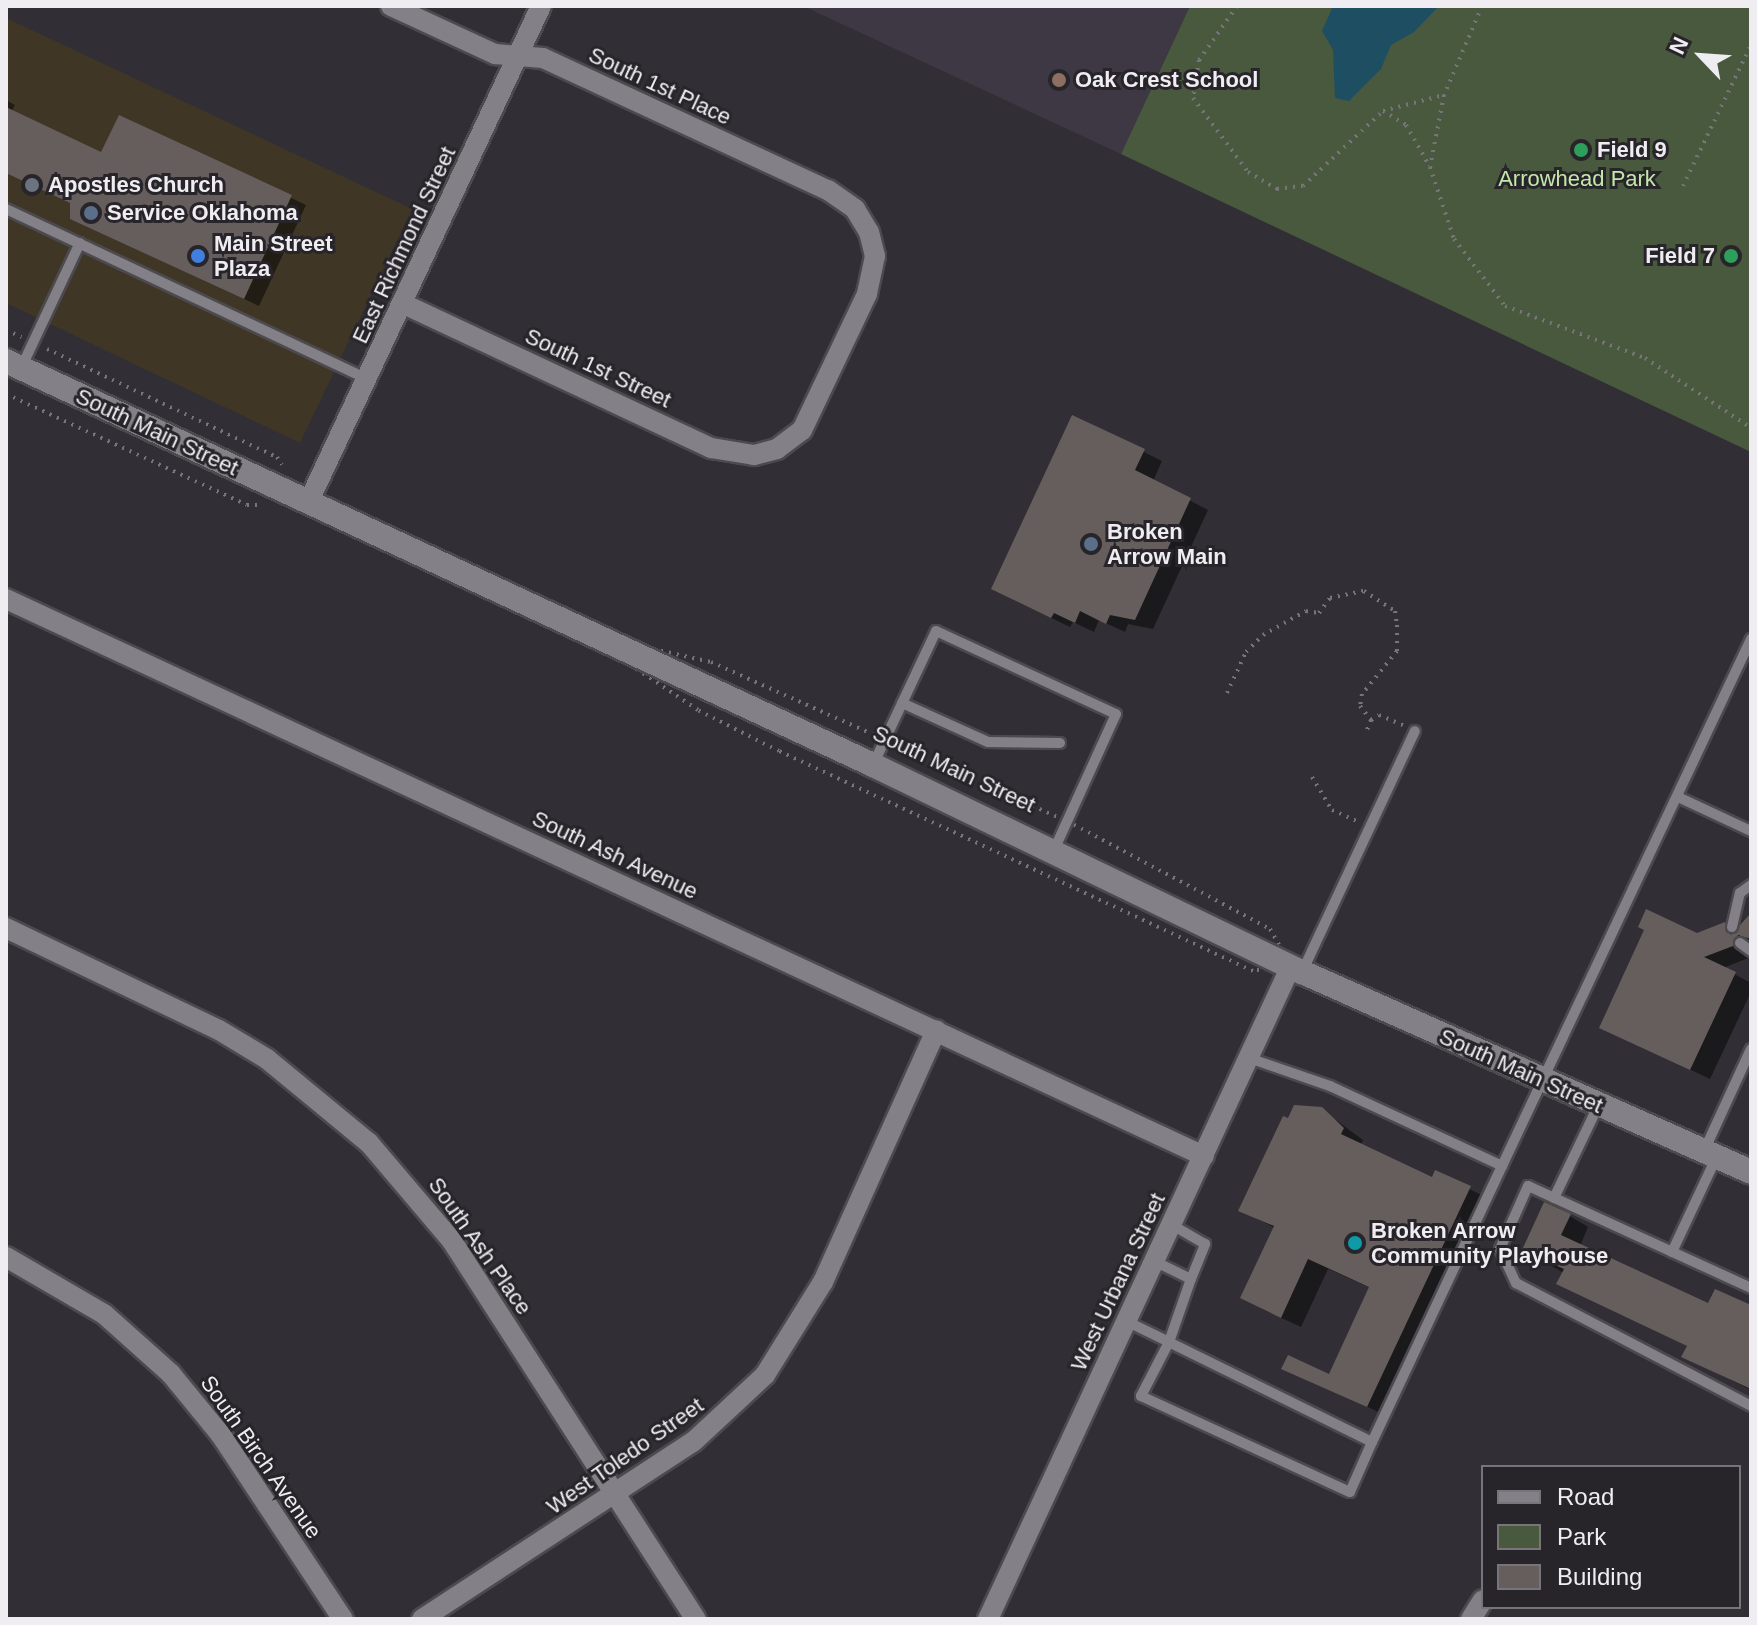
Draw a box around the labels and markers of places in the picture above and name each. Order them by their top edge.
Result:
place label: Oak Crest School [1075,67,1258,93]
marker: Oak Crest School [1050,71,1068,89]
place label: Field 9 [1597,137,1667,163]
marker: Field 9 [1572,141,1590,159]
place label: Apostles Church [48,172,224,198]
marker: Apostles Church [23,176,41,194]
place label: Service Oklahoma [107,200,298,226]
marker: Service Oklahoma [82,204,100,222]
place label: Main Street Plaza [214,230,333,282]
place label: Field 7 [1645,243,1715,269]
marker: Main Street Plaza [189,247,207,265]
marker: Field 7 [1722,247,1740,265]
place label: Broken Arrow Main [1107,518,1227,570]
marker: Broken Arrow Main [1082,535,1100,553]
place label: Broken Arrow Community Playhouse [1371,1217,1608,1268]
marker: Broken Arrow Community Playhouse [1346,1234,1364,1252]

